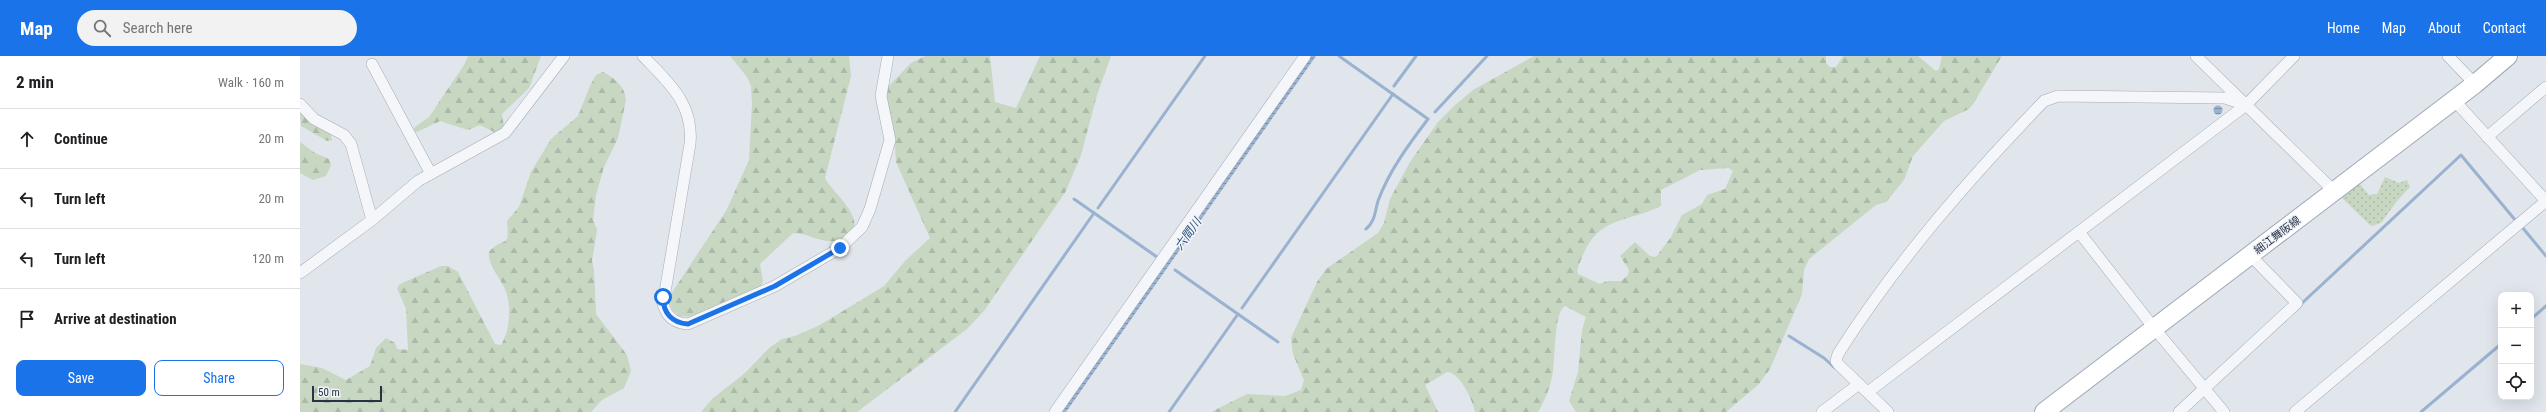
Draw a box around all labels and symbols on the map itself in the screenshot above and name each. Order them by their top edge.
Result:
water label: 六間川 [1172,214,1205,253]
street label: 細江舞阪線 [2251,214,2303,257]
route end [831,239,849,257]
route start [654,288,672,306]
scale bar [312,384,382,403]

